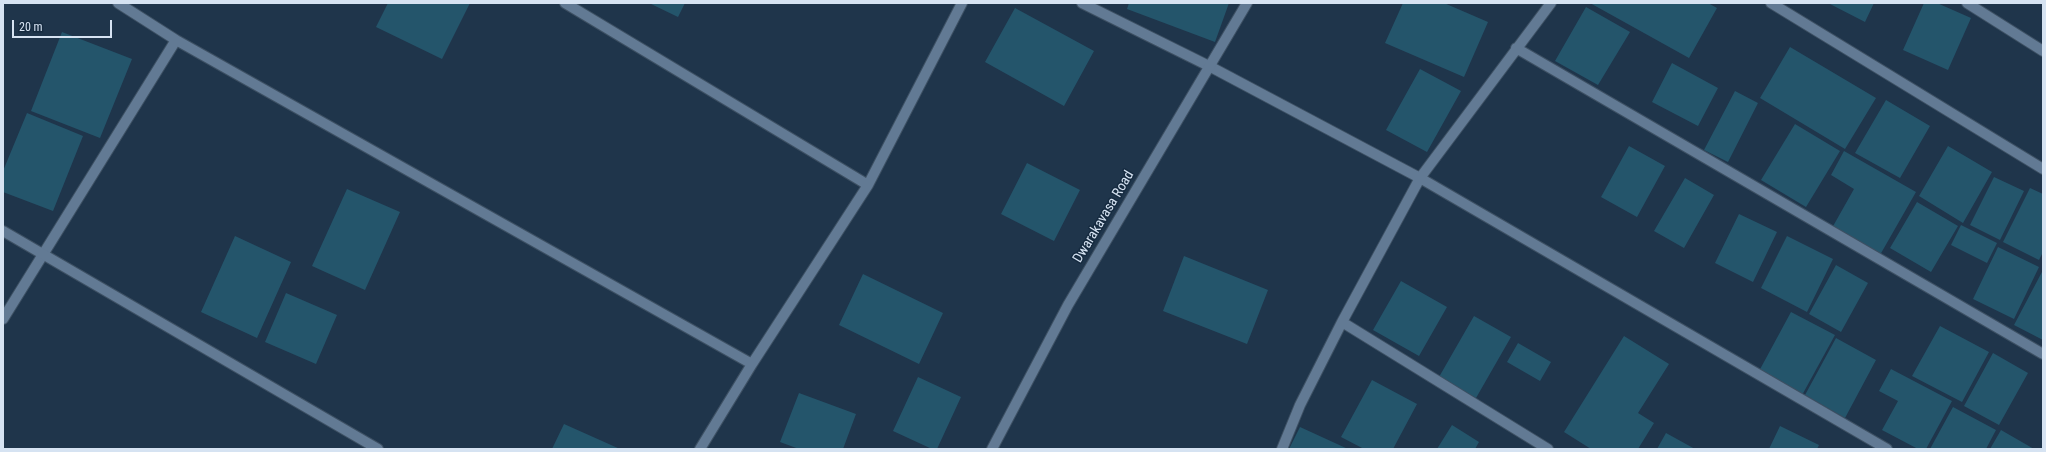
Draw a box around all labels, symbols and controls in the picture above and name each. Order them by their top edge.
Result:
scale bar [14,12,114,38]
text: 20 m [19,20,43,34]
street label: Dwarakavasa Road [1070,168,1138,266]

